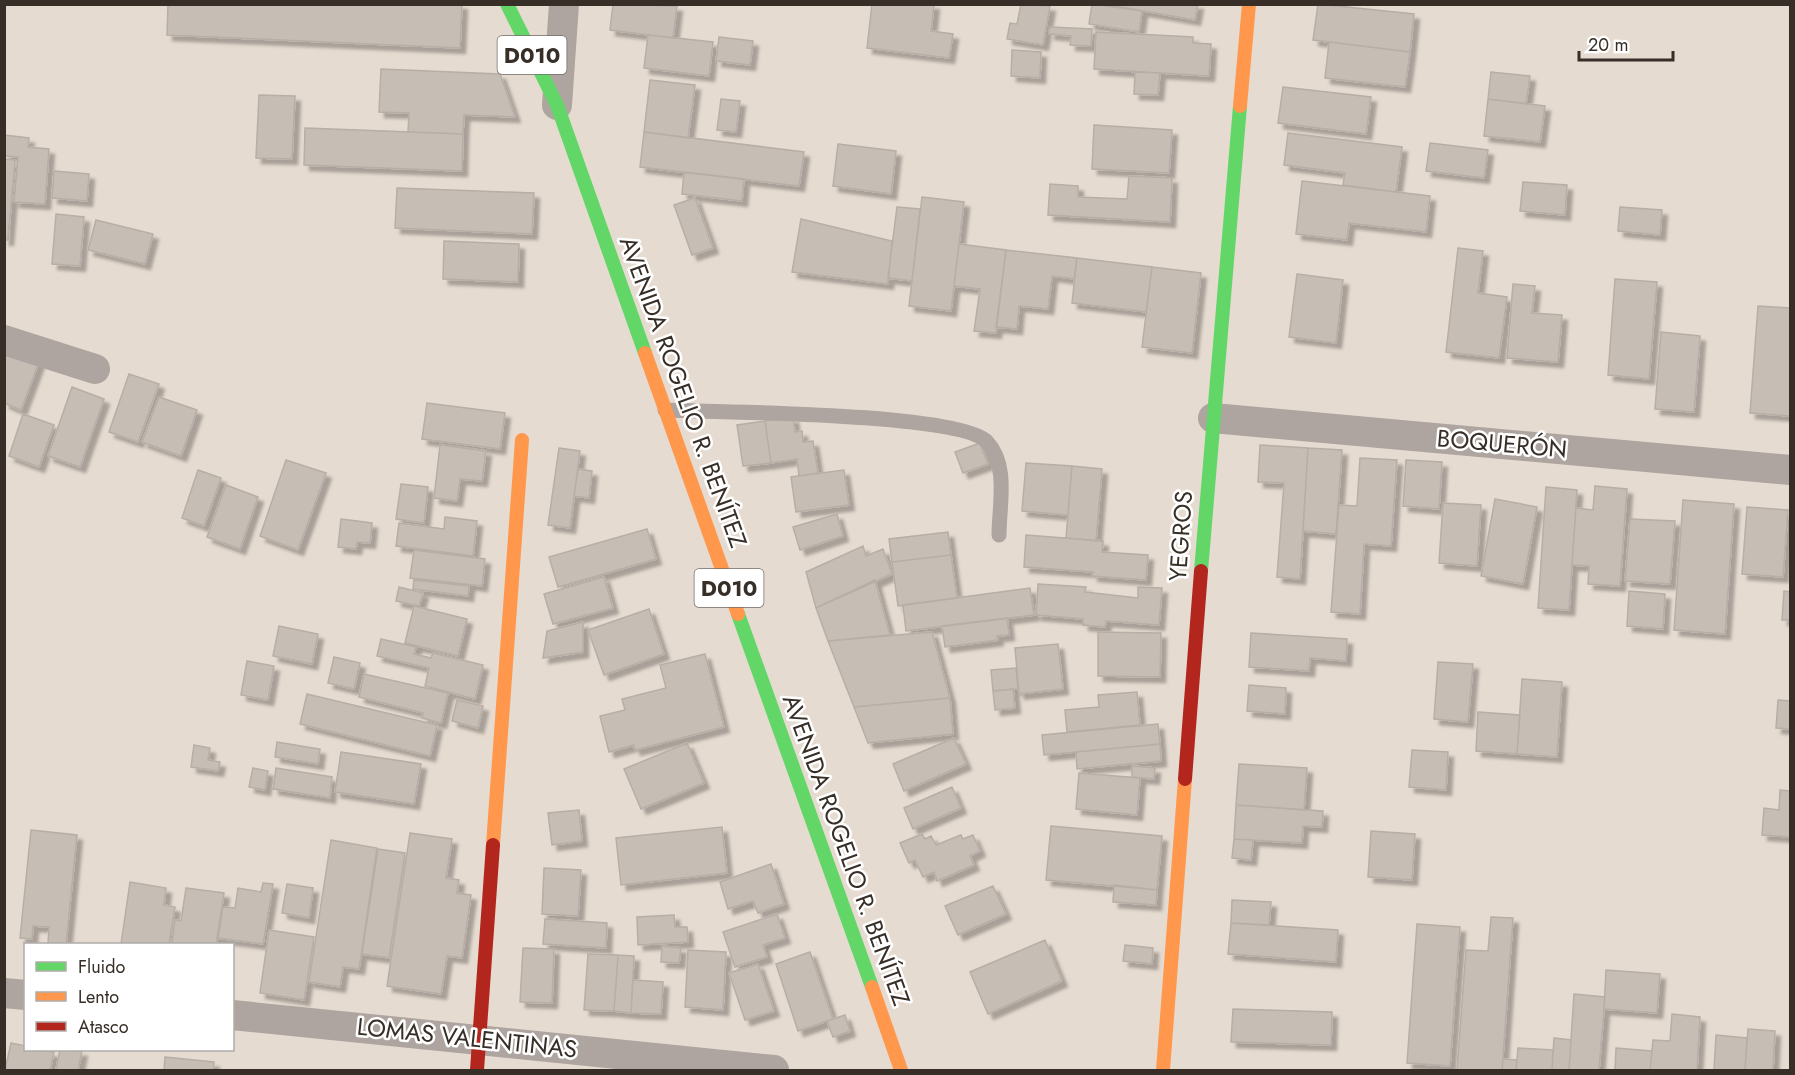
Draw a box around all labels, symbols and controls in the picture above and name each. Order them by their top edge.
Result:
scale bar [1579,24,1674,62]
text: 20 m [1588,32,1628,58]
road number: D010 [498,36,566,74]
street label: AVENIDA ROGELIO R. BENÍTEZ [611,231,756,552]
street label: BOQUERÓN [1435,420,1569,467]
street label: YEGROS [1160,489,1201,582]
road number: D010 [694,569,764,607]
street label: AVENIDA ROGELIO R. BENÍTEZ [774,689,919,1010]
legend [24,943,234,1051]
text: Fluido [78,954,126,980]
text: Lento [78,984,119,1010]
street label: LOMAS VALENTINAS [355,1009,579,1066]
text: Atasco [78,1014,129,1040]

